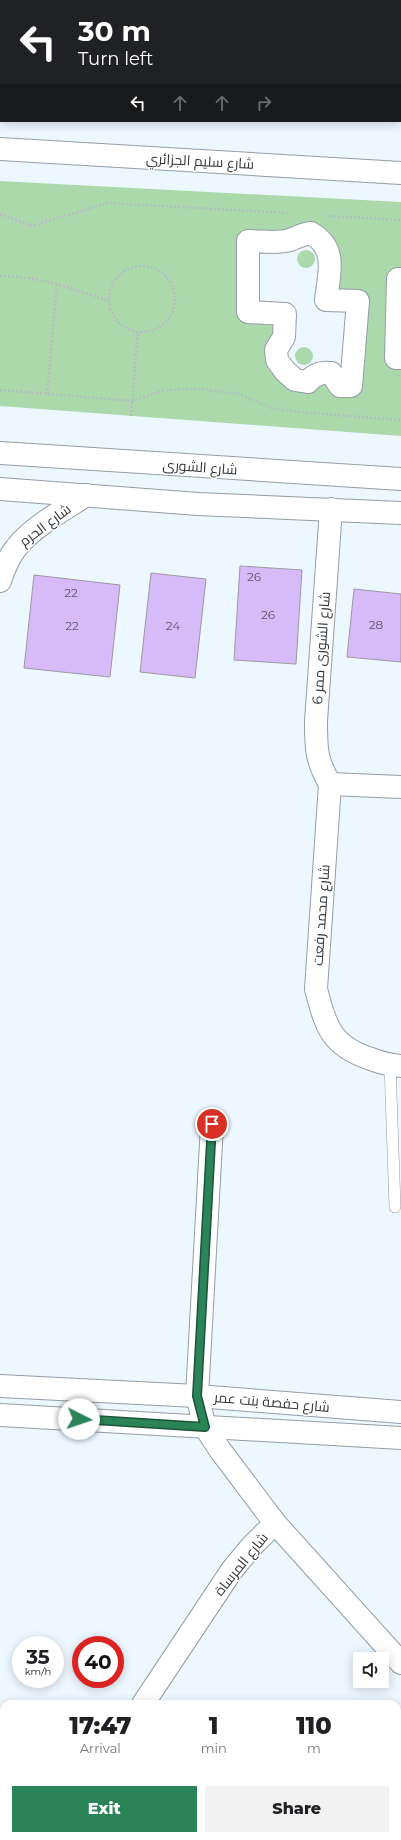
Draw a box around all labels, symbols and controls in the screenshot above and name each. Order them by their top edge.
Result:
text: 30 m [78,14,151,48]
icon: left [12,16,64,68]
text: Turn left [78,48,153,70]
icon: left [127,92,149,114]
icon: ahead [169,92,191,114]
icon: ahead [211,92,233,114]
icon: right [253,92,275,114]
street label: شارع سليم الجزائري [145,149,254,176]
street label: شارع الشورى [162,455,238,479]
street label: شارع الحرم [16,500,75,551]
house number: 26 [247,569,261,584]
house number: 22 [64,585,78,600]
street label: شارع الشورى ممر 6 [308,591,334,705]
house number: 26 [261,607,275,622]
house number: 28 [369,617,384,632]
house number: 22 [65,618,79,633]
house number: 24 [166,618,180,633]
street label: شارع محمد رفعت [308,864,334,966]
pin [195,1107,229,1141]
icon: arrive [201,1113,223,1135]
street label: شارع حفصة بنت عمر [212,1388,331,1416]
position arrow [58,1398,100,1440]
street label: شارع المرساة [210,1529,272,1599]
speed limit sign: 40 [72,1636,124,1688]
text: 35 [26,1645,50,1669]
map controls [353,1652,389,1688]
button: sound [353,1652,389,1688]
text: km/h [25,1665,51,1678]
text: 17:47 [69,1711,131,1740]
text: 1 [209,1711,219,1740]
text: 110 [296,1711,332,1740]
text: Arrival [80,1740,121,1756]
text: min [201,1740,227,1756]
text: m [307,1740,321,1756]
button: Exit [12,1786,197,1832]
button: Share [205,1786,389,1832]

